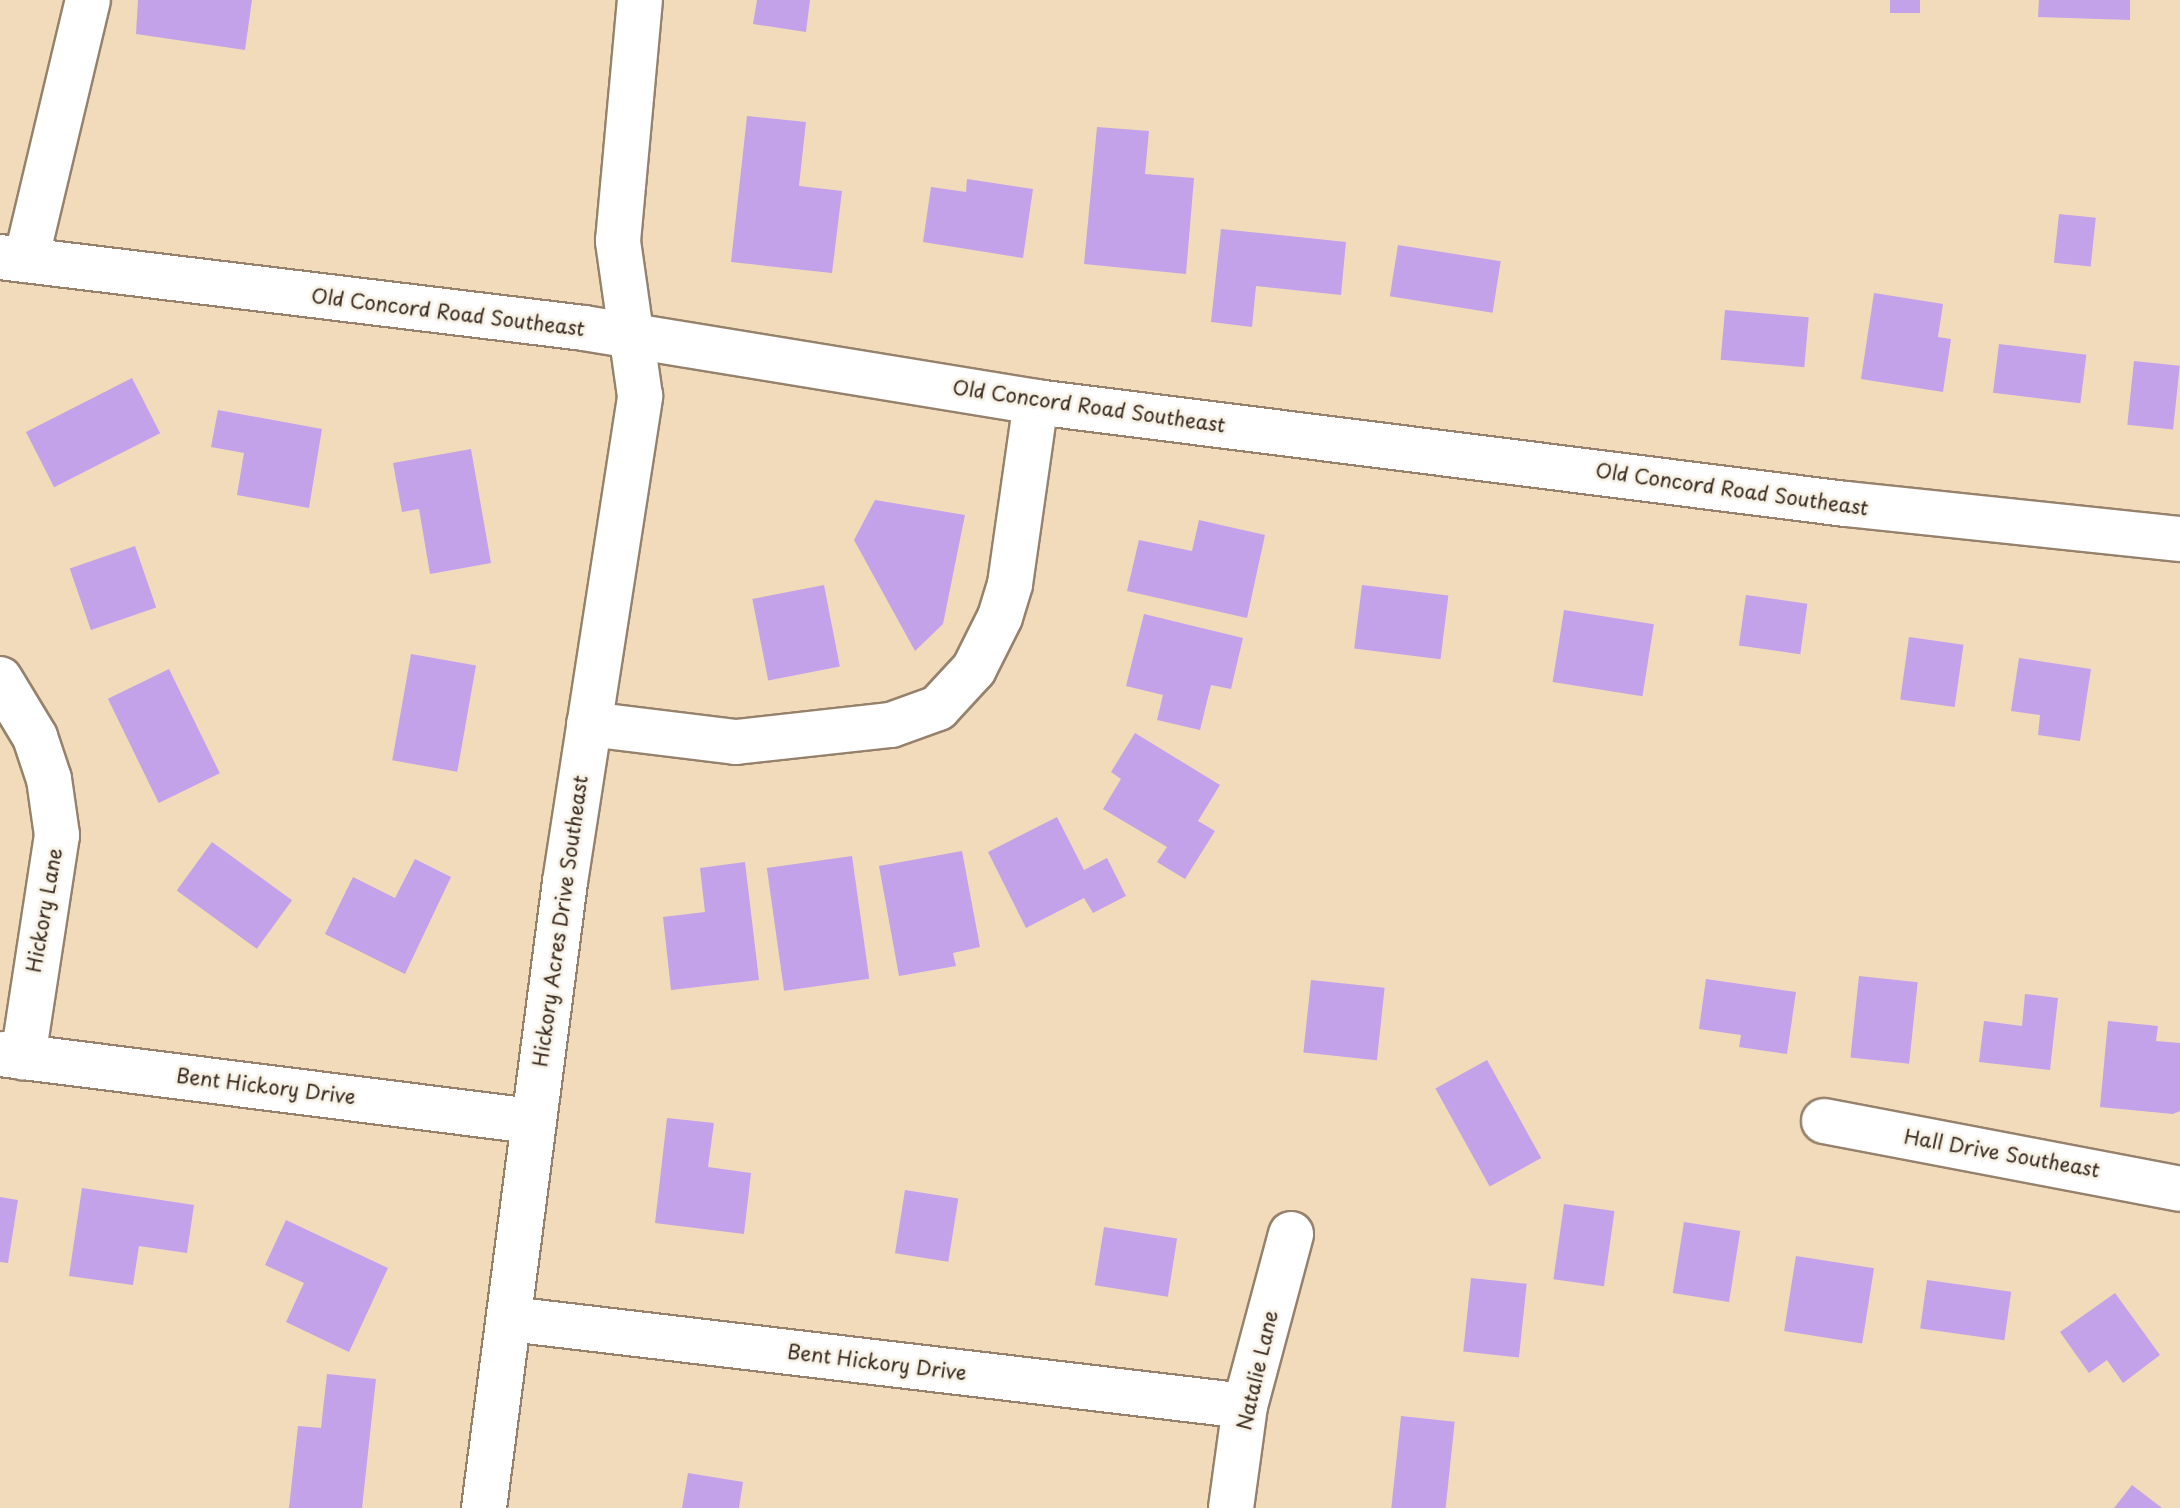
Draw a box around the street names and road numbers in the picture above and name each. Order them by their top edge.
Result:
street label: Old Concord Road Southeast [309,283,587,341]
street label: Old Concord Road Southeast [950,375,1228,437]
street label: Old Concord Road Southeast [1593,458,1871,520]
street label: Hickory Acres Drive Southeast [528,774,592,1068]
street label: Hickory Lane [21,845,67,975]
street label: Bent Hickory Drive [174,1063,358,1109]
street label: Hall Drive Southeast [1902,1124,2102,1182]
street label: Natalie Lane [1231,1307,1283,1433]
street label: Bent Hickory Drive [785,1339,969,1385]

